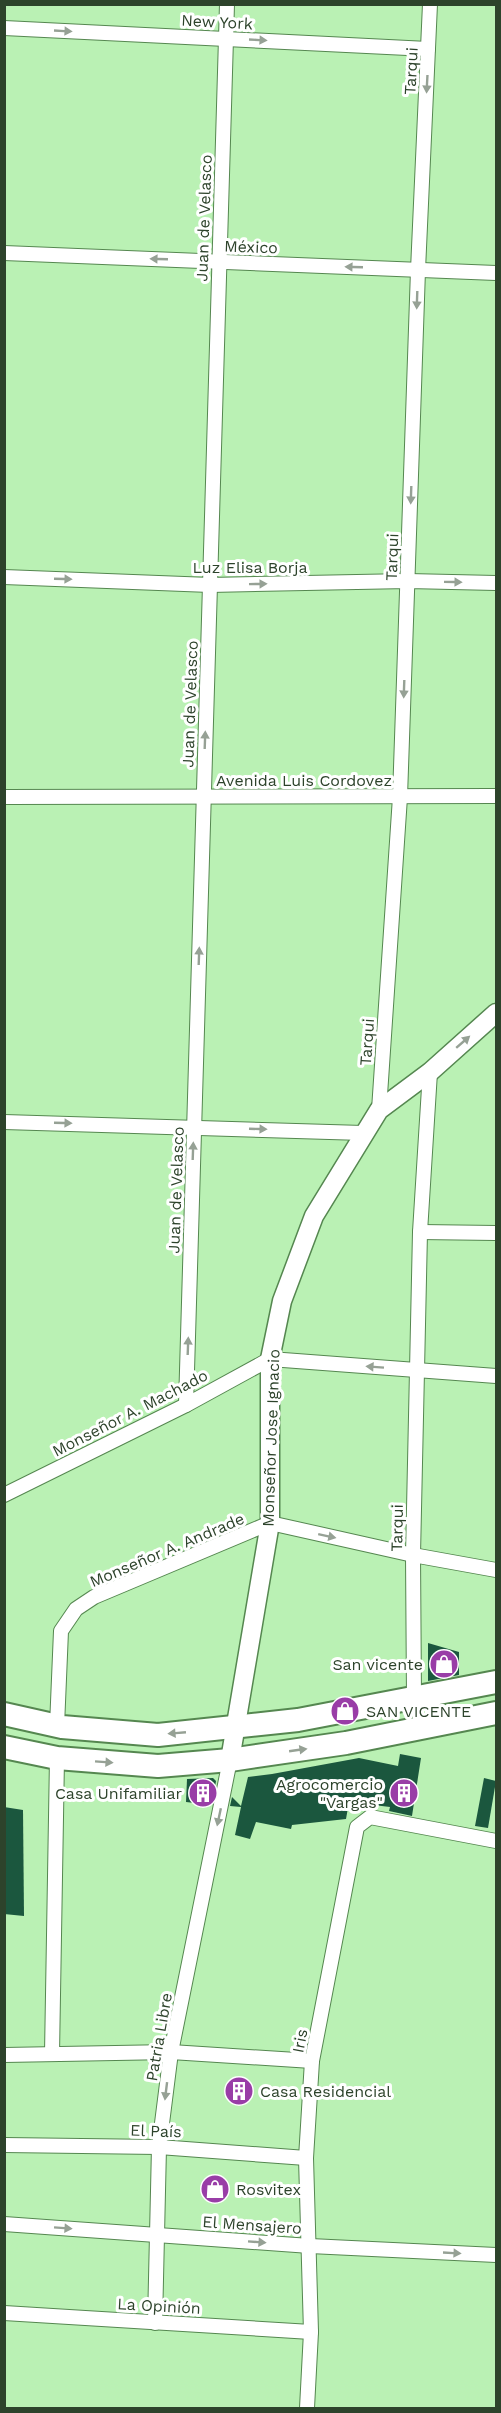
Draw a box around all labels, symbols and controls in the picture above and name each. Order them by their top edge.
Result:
street label: New York [181,11,253,33]
one-way arrow [53,26,72,35]
one-way arrow [248,36,267,45]
street label: Tarqui [400,47,422,95]
one-way arrow [422,74,431,93]
street label: Juan de Velasco [192,154,216,282]
street label: México [224,237,278,257]
one-way arrow [150,255,169,264]
one-way arrow [345,263,364,272]
one-way arrow [412,290,422,309]
one-way arrow [406,485,416,504]
street label: Tarqui [382,533,402,581]
street label: Luz Elisa Borja [192,558,308,577]
one-way arrow [53,575,72,584]
one-way arrow [443,577,462,587]
one-way arrow [248,579,267,589]
street label: Juan de Velasco [178,640,202,768]
one-way arrow [399,680,409,699]
one-way arrow [201,731,210,750]
street label: Avenida Luis Cordovez [216,771,392,790]
one-way arrow [194,947,204,966]
street label: Tarqui [356,1018,378,1066]
one-way arrow [455,1036,470,1049]
one-way arrow [53,1119,72,1128]
one-way arrow [248,1125,267,1134]
street label: Juan de Velasco [164,1126,188,1254]
one-way arrow [189,1142,198,1161]
one-way arrow [183,1337,193,1356]
street label: Monseñor Jose Ignacio [258,1349,284,1527]
one-way arrow [366,1362,385,1372]
street label: Monseñor A. Machado [49,1366,211,1460]
street label: Tarqui [387,1504,407,1552]
street label: Monseñor A. Andrade [87,1509,247,1591]
one-way arrow [318,1532,337,1541]
shop icon: San vicente [428,1648,460,1680]
place label: San vicente [332,1655,423,1674]
shop icon: SAN VICENTE [329,1695,361,1727]
place label: SAN VICENTE [366,1702,471,1721]
one-way arrow [168,1728,187,1738]
one-way arrow [288,1746,307,1755]
one-way arrow [94,1757,113,1766]
place label: Agrocomercio "Vargas" [276,1775,383,1812]
building icon: Casa Unifamiliar [187,1777,219,1809]
building icon: Agrocomercio "Vargas" [388,1777,420,1809]
place label: Casa Unifamiliar [55,1784,182,1803]
one-way arrow [214,1808,223,1827]
street label: Patria Libre [142,1991,176,2083]
street label: Iris [288,2027,312,2055]
building icon: Casa Residencial [223,2075,255,2107]
one-way arrow [161,2082,171,2101]
place label: Casa Residencial [260,2082,391,2101]
street label: El País [130,2121,182,2141]
shop icon: Rosvitex [199,2173,231,2205]
place label: Rosvitex [236,2180,301,2199]
street label: El Mensajero [202,2212,302,2238]
one-way arrow [53,2224,72,2233]
one-way arrow [248,2237,267,2247]
one-way arrow [443,2248,462,2257]
street label: La Opinión [117,2294,201,2318]

